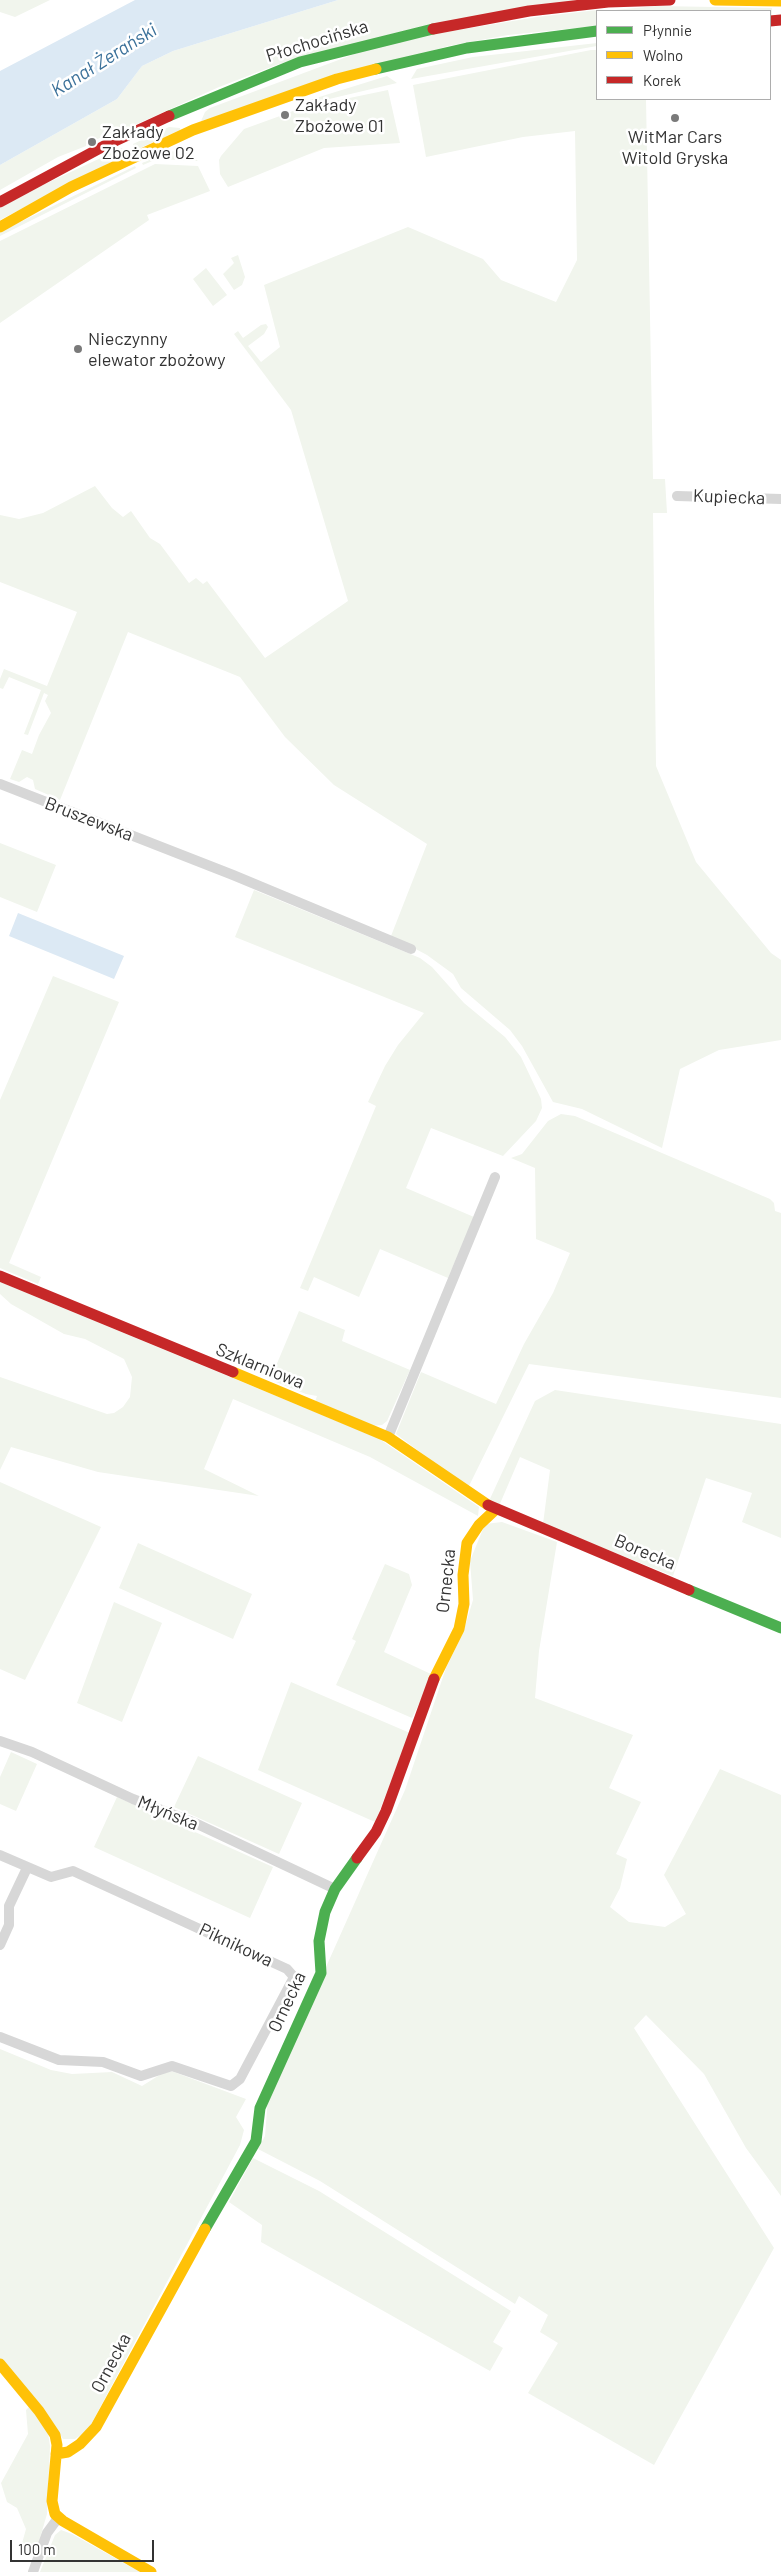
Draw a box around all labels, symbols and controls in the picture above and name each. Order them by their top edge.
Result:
legend [596,10,771,100]
street label: Płochocińska [263,15,371,67]
water label: Kanał Żerański [47,18,161,102]
text: Płynnie [643,21,692,39]
text: Wolno [643,46,683,64]
text: Korek [643,71,681,89]
place label: Zakłady Zbożowe 01 [295,94,384,136]
marker: Zakłady Zbożowe 01 [279,109,291,121]
marker: WitMar Cars Witold Gryska [669,112,681,124]
place label: Zakłady Zbożowe 02 [102,121,195,163]
place label: WitMar Cars Witold Gryska [622,126,728,168]
marker: Zakłady Zbożowe 02 [86,136,98,148]
place label: Nieczynny elewator zbożowy [88,328,226,370]
marker: Nieczynny elewator zbożowy [72,343,84,355]
street label: Kupiecka [693,485,765,509]
street label: Bruszewska [42,792,136,846]
street label: Szklarniowa [213,1339,307,1393]
street label: Borecka [611,1529,679,1575]
street label: Ornecka [432,1548,460,1614]
street label: Młyńska [134,1791,202,1835]
street label: Piknikowa [196,1919,276,1971]
street label: Ornecka [264,1968,310,2036]
street label: Ornecka [86,2330,136,2396]
scale bar [12,2530,156,2562]
text: 100 m [18,2540,56,2558]

